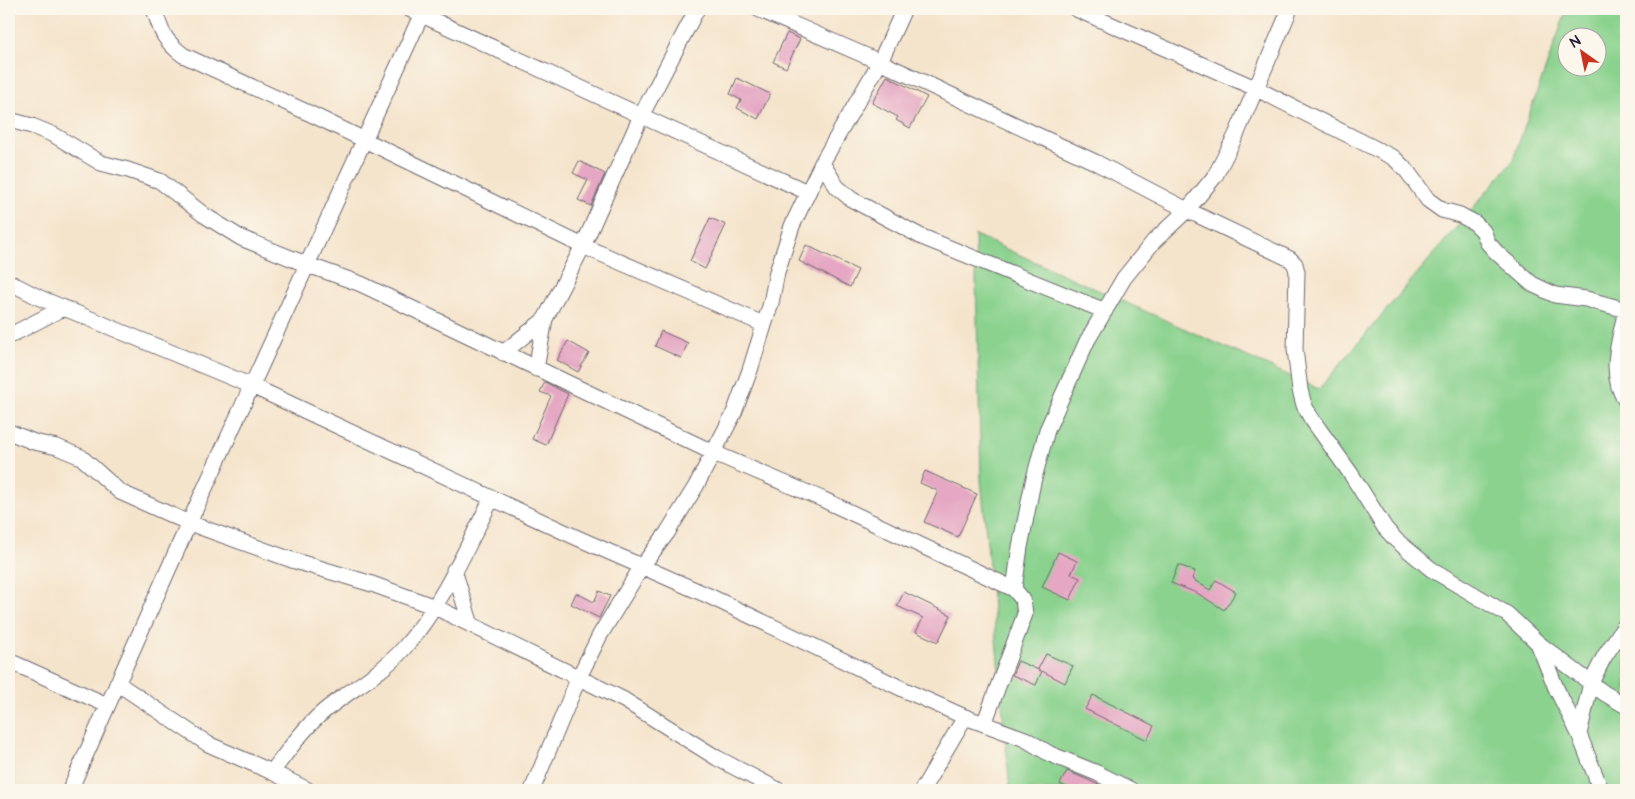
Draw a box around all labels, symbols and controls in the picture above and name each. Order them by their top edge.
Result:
north arrow [1558,28,1608,78]
text: N [1566,31,1585,53]

